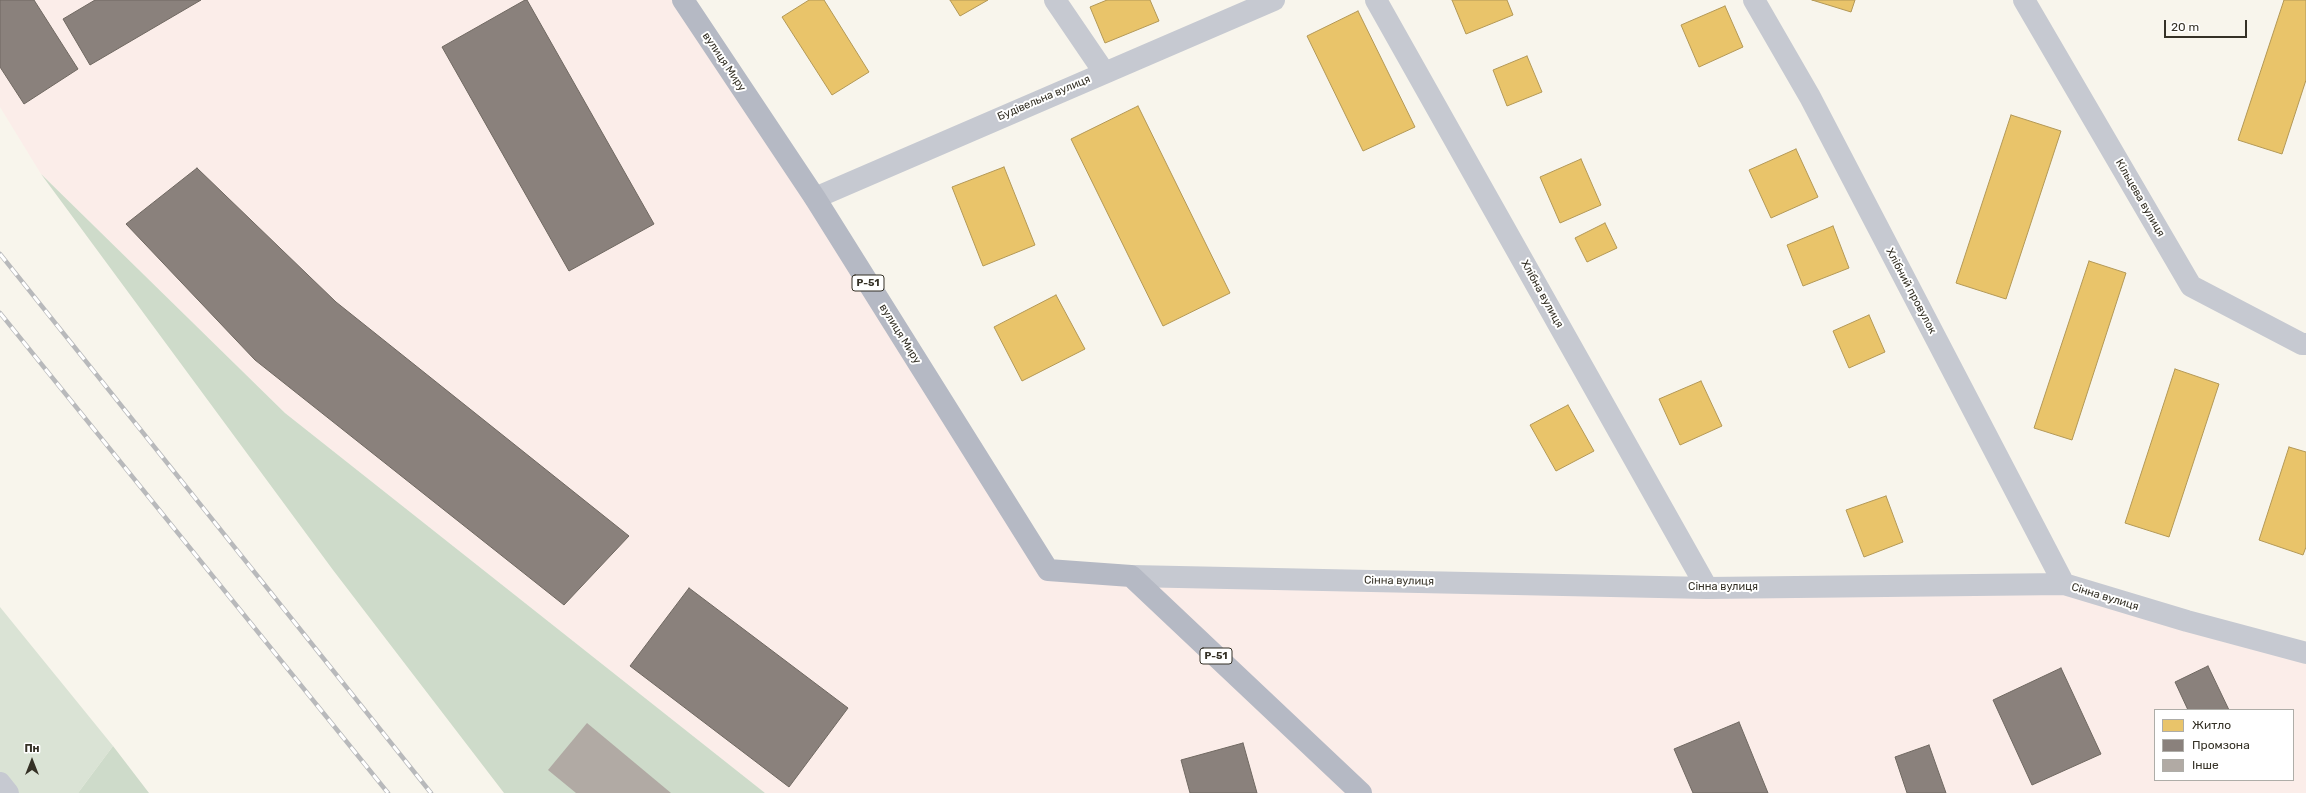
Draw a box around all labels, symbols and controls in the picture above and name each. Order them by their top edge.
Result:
scale bar [2166,12,2249,38]
text: 20 m [2171,20,2199,34]
street label: вулиця Миру [699,30,749,94]
street label: Будівельна вулиця [996,72,1092,124]
street label: Кільцева вулиця [2112,157,2168,239]
street label: Хлібний провулок [1883,246,1939,336]
street label: Хлібна вулиця [1518,258,1566,330]
road number: Р-51 [852,275,884,291]
street label: вулиця Миру [876,302,924,366]
street label: Сінна вулиця [1364,574,1434,588]
street label: Сінна вулиця [1688,580,1758,594]
street label: Сінна вулиця [2070,580,2140,614]
road number: Р-51 [1200,648,1232,664]
legend [2154,709,2294,781]
text: Житло [2192,718,2231,732]
text: Промзона [2192,738,2250,752]
north arrow [12,741,52,781]
text: Пн [24,742,40,755]
text: Інше [2192,758,2219,772]

